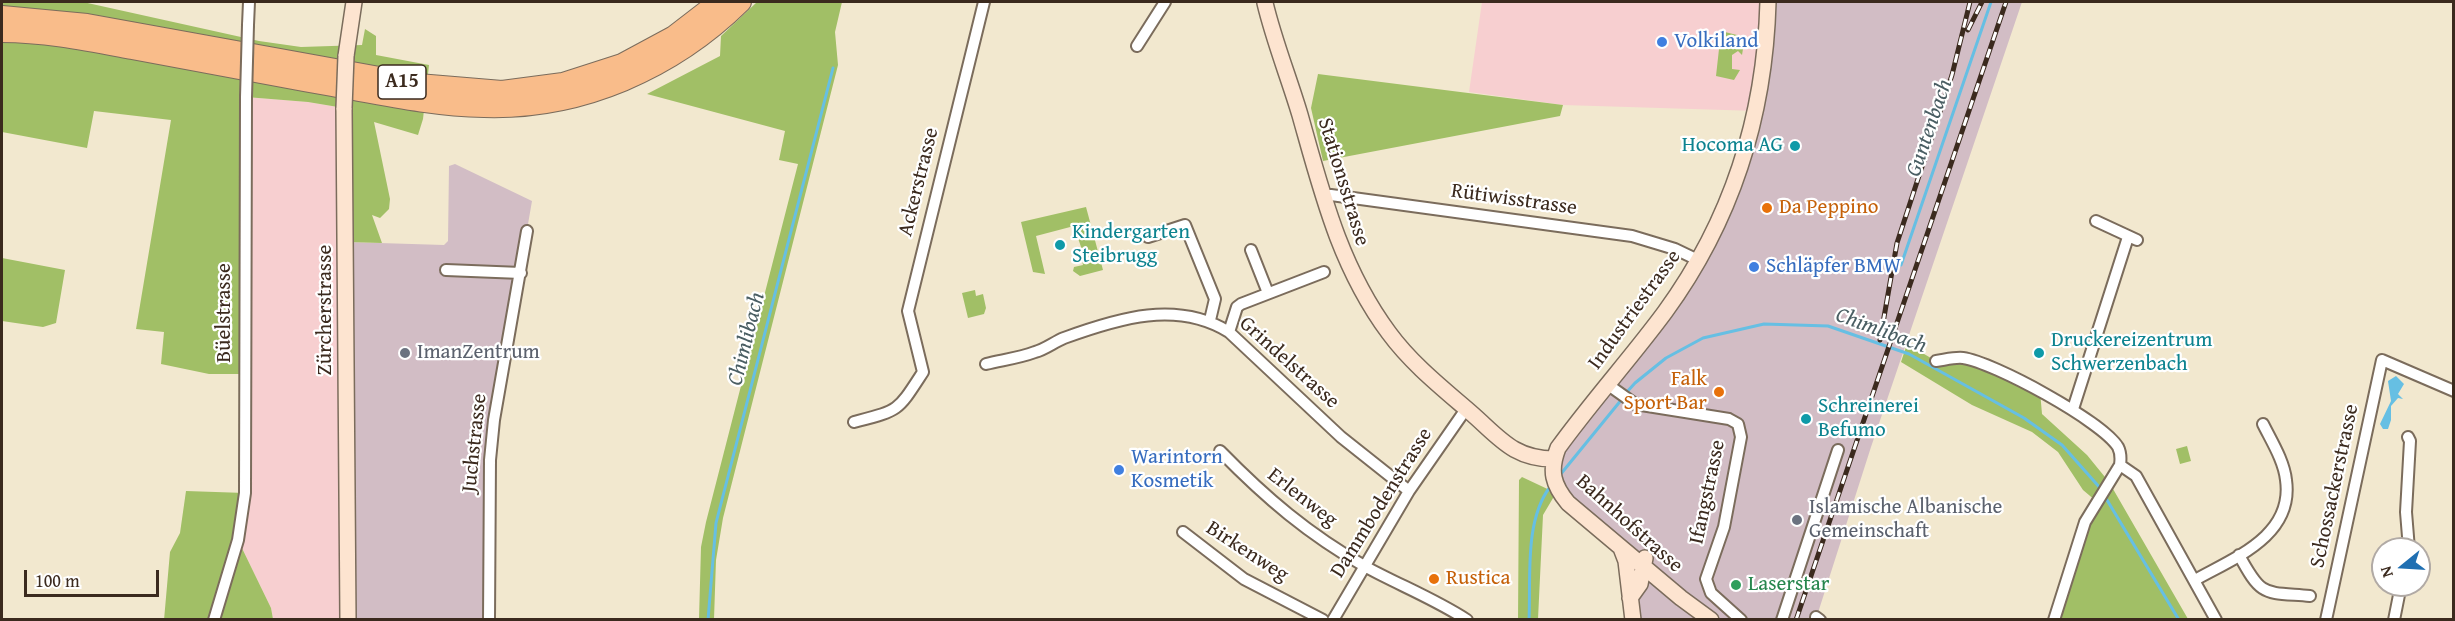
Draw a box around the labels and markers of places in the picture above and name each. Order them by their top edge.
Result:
place label: Volkiland [1674,29,1759,55]
marker: Volkiland [1655,35,1669,49]
place label: Hocoma AG [1682,133,1783,159]
marker: Hocoma AG [1788,139,1802,153]
place label: Da Peppino [1779,195,1879,221]
marker: Da Peppino [1760,201,1774,215]
place label: Kindergarten Steibrugg [1072,220,1190,270]
marker: Kindergarten Steibrugg [1053,238,1067,252]
place label: Schläpfer BMW [1766,254,1901,280]
marker: Schläpfer BMW [1747,260,1761,274]
place label: Druckereizentrum Schwerzenbach [2051,328,2212,378]
place label: ImanZentrum [417,340,540,366]
marker: ImanZentrum [398,346,412,360]
marker: Druckereizentrum Schwerzenbach [2032,346,2046,360]
place label: Falk Sport Bar [1624,367,1707,417]
marker: Falk Sport Bar [1712,385,1726,399]
place label: Schreinerei Befumo [1818,394,1919,444]
marker: Schreinerei Befumo [1799,412,1813,426]
place label: Warintorn Kosmetik [1131,445,1223,495]
marker: Warintorn Kosmetik [1112,463,1126,477]
place label: Islamische Albanische Gemeinschaft [1809,495,2002,545]
marker: Islamische Albanische Gemeinschaft [1790,513,1804,527]
place label: Rustica [1446,566,1510,592]
marker: Rustica [1427,572,1441,586]
place label: Laserstar [1748,572,1829,598]
marker: Laserstar [1729,578,1743,592]

